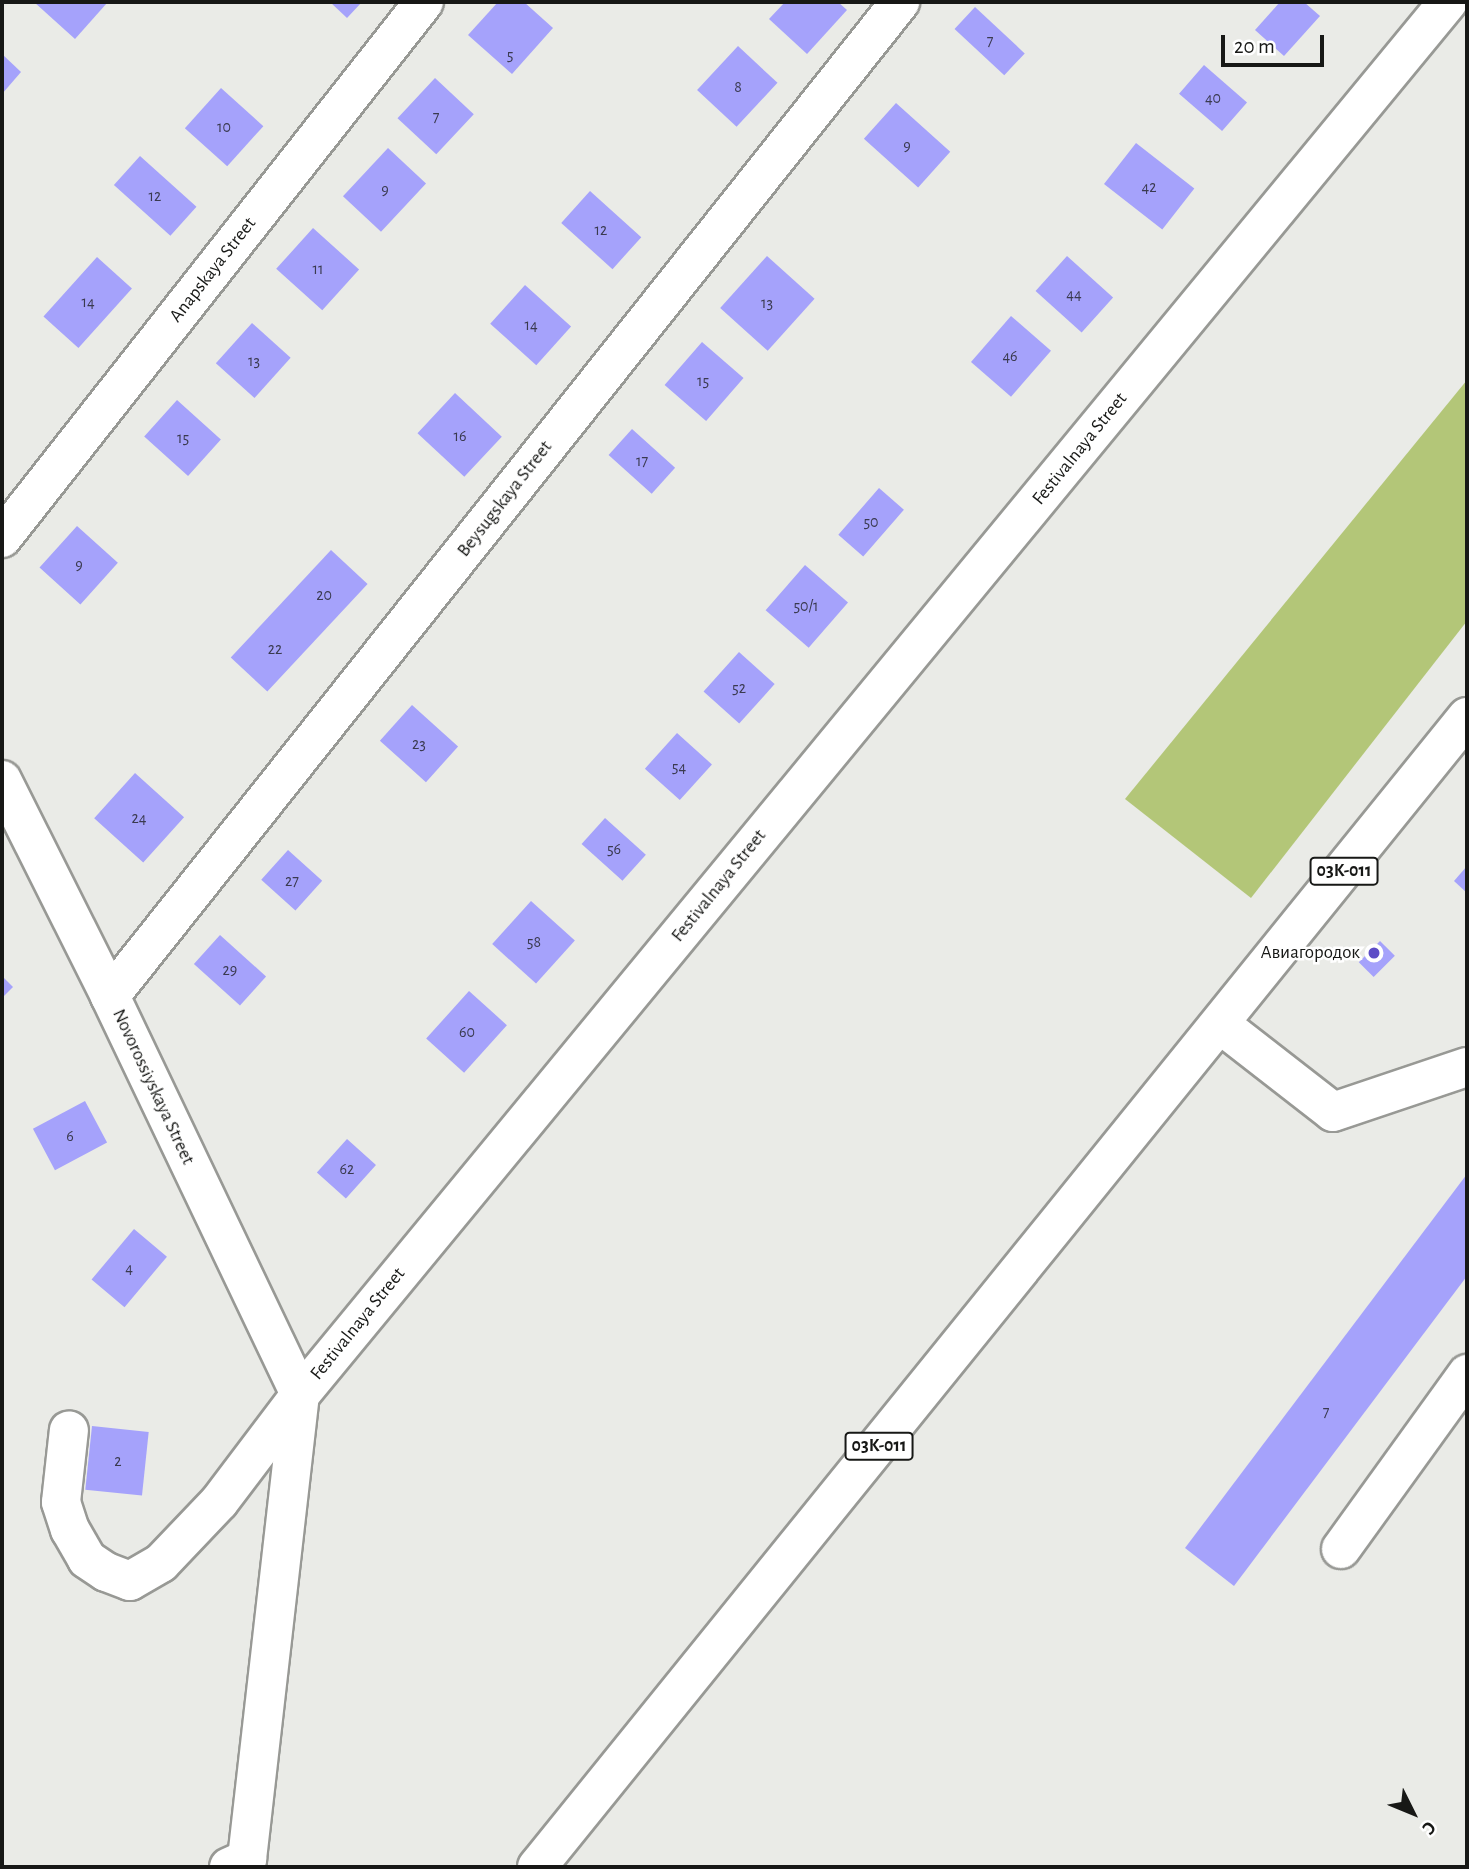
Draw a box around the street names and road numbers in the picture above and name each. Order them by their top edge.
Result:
street label: Anapskaya Street [165,213,261,327]
street label: Festivalnaya Street [1028,388,1132,510]
street label: Beysugskaya Street [453,436,557,562]
street label: Festivalnaya Street [667,825,771,947]
road number: 03К-011 [1309,856,1379,886]
street label: Novorossiyskaya Street [107,1006,199,1168]
street label: Festivalnaya Street [306,1263,410,1385]
road number: 03К-011 [844,1432,914,1461]

